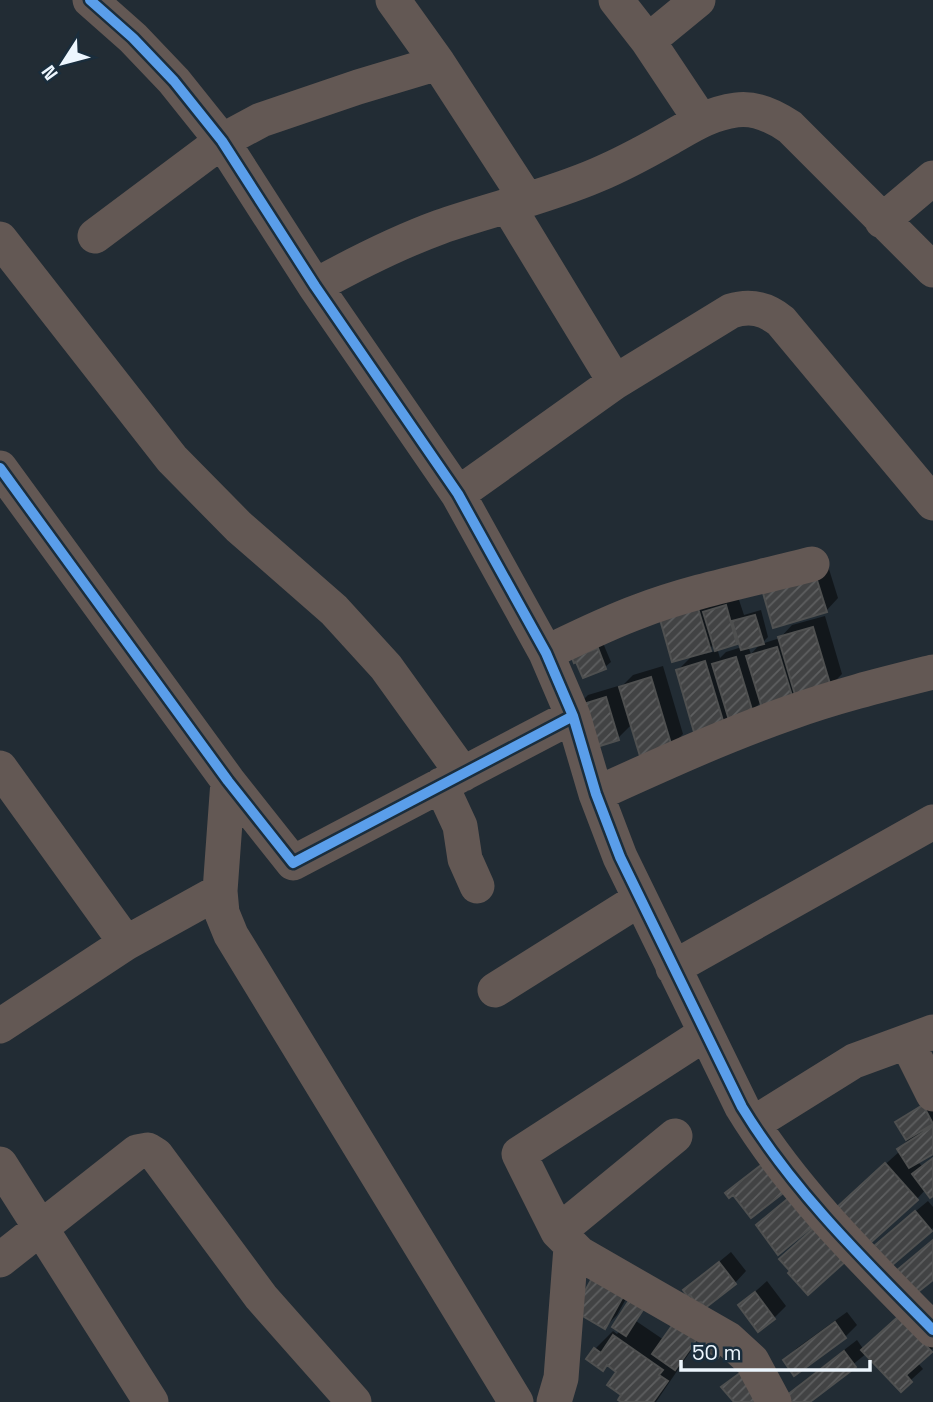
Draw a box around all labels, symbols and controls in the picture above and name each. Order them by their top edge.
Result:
north arrow [28,28,98,98]
text: N [36,60,64,85]
scale bar [681,1328,870,1372]
text: 50 m [692,1339,742,1366]

